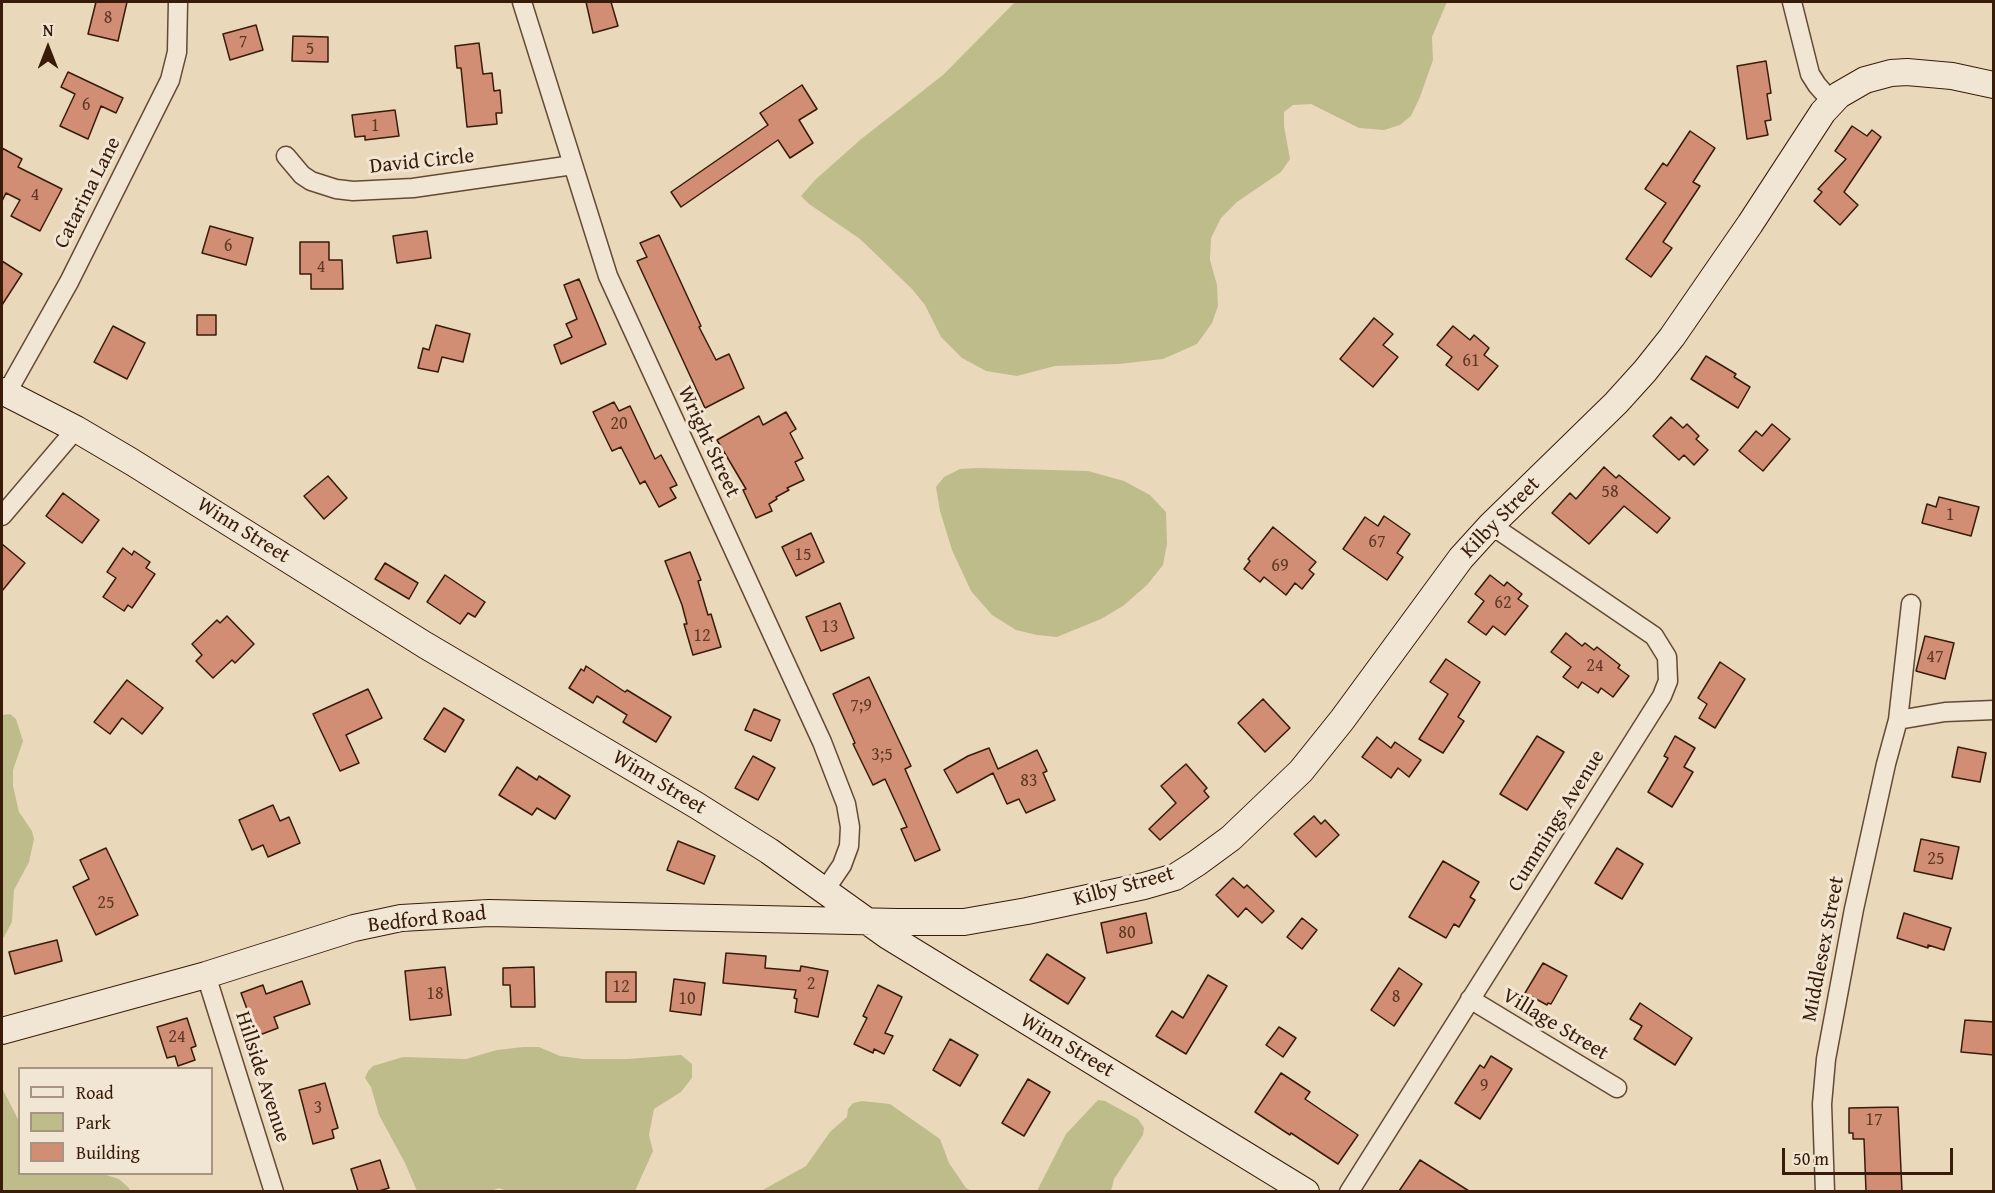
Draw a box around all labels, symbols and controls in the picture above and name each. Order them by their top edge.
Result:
house number: 8 [104,7,112,29]
north arrow [18,18,78,78]
text: N [43,18,53,42]
house number: 7 [239,31,247,53]
house number: 5 [306,38,314,60]
house number: 6 [82,94,90,116]
house number: 1 [371,115,379,137]
street label: Catarina Lane [49,133,127,253]
street label: David Circle [369,144,475,180]
house number: 4 [31,184,39,206]
house number: 6 [224,235,232,257]
house number: 4 [317,256,325,278]
house number: 61 [1462,350,1480,372]
street label: Wright Street [671,382,745,502]
house number: 20 [610,413,628,435]
street label: Kilby Street [1456,472,1546,564]
house number: 58 [1601,481,1619,503]
street label: Winn Street [192,492,294,570]
house number: 1 [1946,504,1954,526]
house number: 67 [1368,531,1386,553]
house number: 15 [794,544,812,566]
house number: 69 [1271,555,1289,577]
house number: 62 [1494,592,1512,614]
house number: 13 [821,616,839,638]
house number: 12 [693,625,711,647]
house number: 47 [1926,646,1944,668]
house number: 24 [1586,655,1604,677]
house number: 7;9 [850,695,872,717]
house number: 3;5 [871,744,893,766]
street label: Winn Street [607,745,711,821]
street label: Cummings Avenue [1503,745,1611,897]
house number: 83 [1020,770,1038,792]
house number: 25 [1927,848,1945,870]
street label: Kilby Street [1071,861,1177,913]
street label: Middlesex Street [1798,874,1850,1024]
house number: 25 [97,892,115,914]
street label: Bedford Road [367,901,487,939]
house number: 80 [1118,922,1136,944]
house number: 2 [807,973,815,995]
house number: 12 [612,976,630,998]
house number: 18 [426,983,444,1005]
street label: Village Street [1497,983,1613,1067]
house number: 8 [1392,986,1400,1008]
house number: 10 [678,988,696,1010]
street label: Hillside Avenue [229,1008,295,1146]
street label: Winn Street [1015,1008,1119,1084]
house number: 24 [168,1026,186,1048]
legend [18,1067,213,1175]
house number: 9 [1480,1075,1488,1097]
text: Road [76,1079,114,1106]
house number: 3 [314,1097,322,1119]
text: Park [76,1109,111,1136]
house number: 17 [1865,1109,1883,1131]
scale bar [1785,1136,1956,1174]
text: Building [76,1139,140,1166]
text: 50 m [1793,1145,1829,1172]

